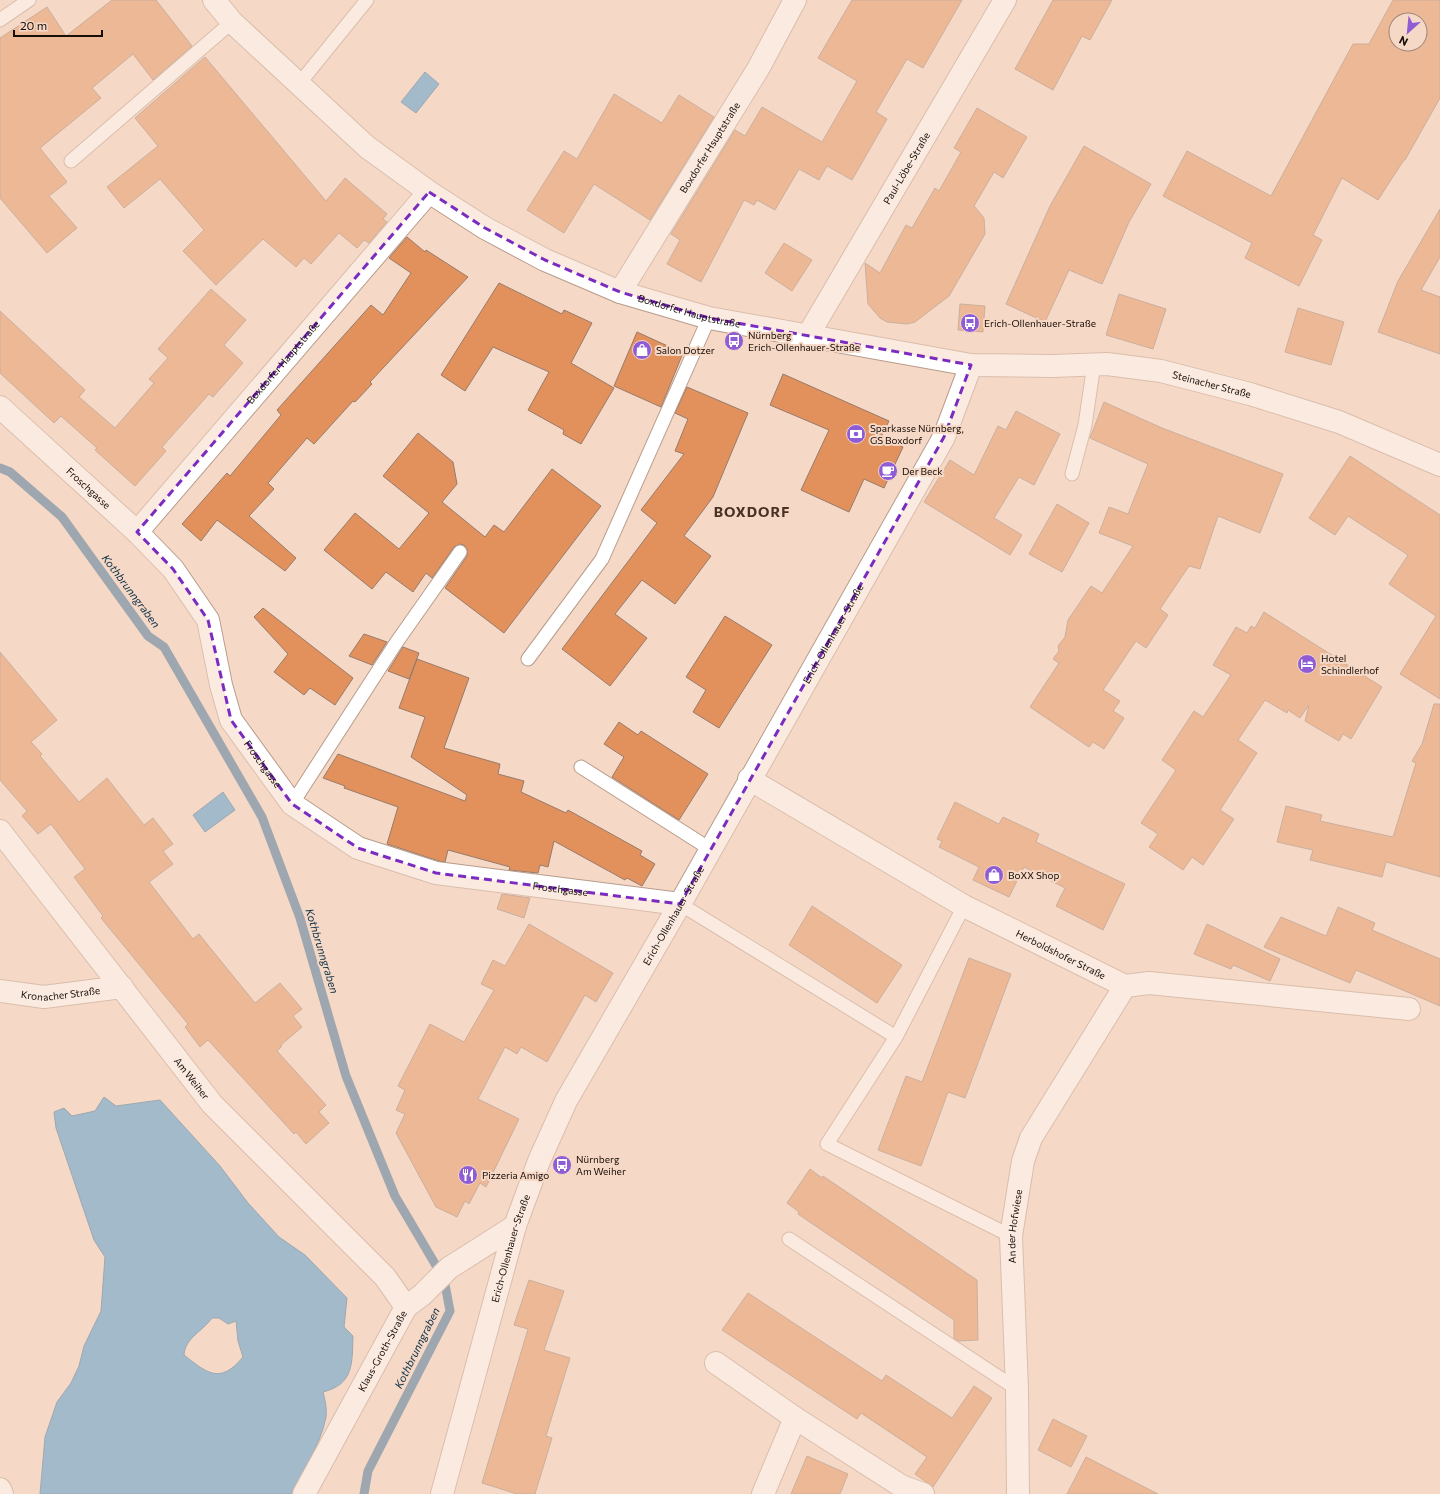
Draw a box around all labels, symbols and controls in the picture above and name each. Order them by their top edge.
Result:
scale bar [14,12,102,38]
north arrow [1388,12,1428,52]
text: 20 m [20,18,47,32]
text: N [1397,34,1410,49]
street label: Boxdorfer Hsuptstraße [677,100,742,195]
street label: Paul-Löbe-Straße [880,130,932,206]
street label: Boxdorfer Hauptstraße [637,292,741,330]
bus stop icon: Erich-Ollenhauer-Straße [959,312,981,334]
place label: Erich-Ollenhauer-Straße [984,317,1096,329]
street label: Boxdorfer Hauptstraße [244,318,322,406]
place label: Nürnberg Erich-Ollenhauer-Straße [748,329,860,353]
bus stop icon: Nürnberg Erich-Ollenhauer-Straße [723,330,745,352]
shop icon: Salon Dotzer [631,339,653,361]
place label: Salon Dotzer [656,344,715,356]
street label: Steinacher Straße [1171,368,1252,400]
place label: Sparkasse Nürnberg, GS Boxdorf [870,422,964,446]
bank icon: Sparkasse Nürnberg, GS Boxdorf [845,423,867,445]
cafe icon: Der Beck [877,460,899,482]
street label: Froschgasse [64,465,113,511]
place label: Der Beck [902,465,943,477]
district label: BOXDORF [714,503,790,520]
water label: Kothbrunngraben [100,552,163,630]
street label: Erich-Ollenhauer-Straße [800,582,866,685]
place label: Hotel Schindlerhof [1321,652,1379,676]
hotel icon: Hotel Schindlerhof [1296,653,1318,675]
street label: Froschgasse [242,738,284,790]
street label: Erich-Ollenhauer-Straße [640,864,706,967]
shop icon: BoXX Shop [983,864,1005,886]
place label: BoXX Shop [1008,869,1059,881]
street label: Froschgasse [532,879,589,898]
water label: Kothbrunngraben [303,907,342,995]
street label: Herboldshofer Straße [1014,927,1108,981]
street label: Kronacher Straße [20,984,101,1003]
street label: Am Weiher [172,1055,212,1102]
place label: Nürnberg Am Weiher [576,1153,626,1177]
bus stop icon: Nürnberg Am Weiher [551,1154,573,1176]
restaurant icon: Pizzeria Amigo [457,1164,479,1186]
place label: Pizzeria Amigo [482,1169,549,1181]
street label: An der Hofwiese [1005,1188,1024,1264]
street label: Erich-Ollenhauer-Straße [488,1193,532,1304]
water label: Kothbrunngraben [391,1305,442,1390]
street label: Klaus-Groth-Straße [355,1308,409,1393]

